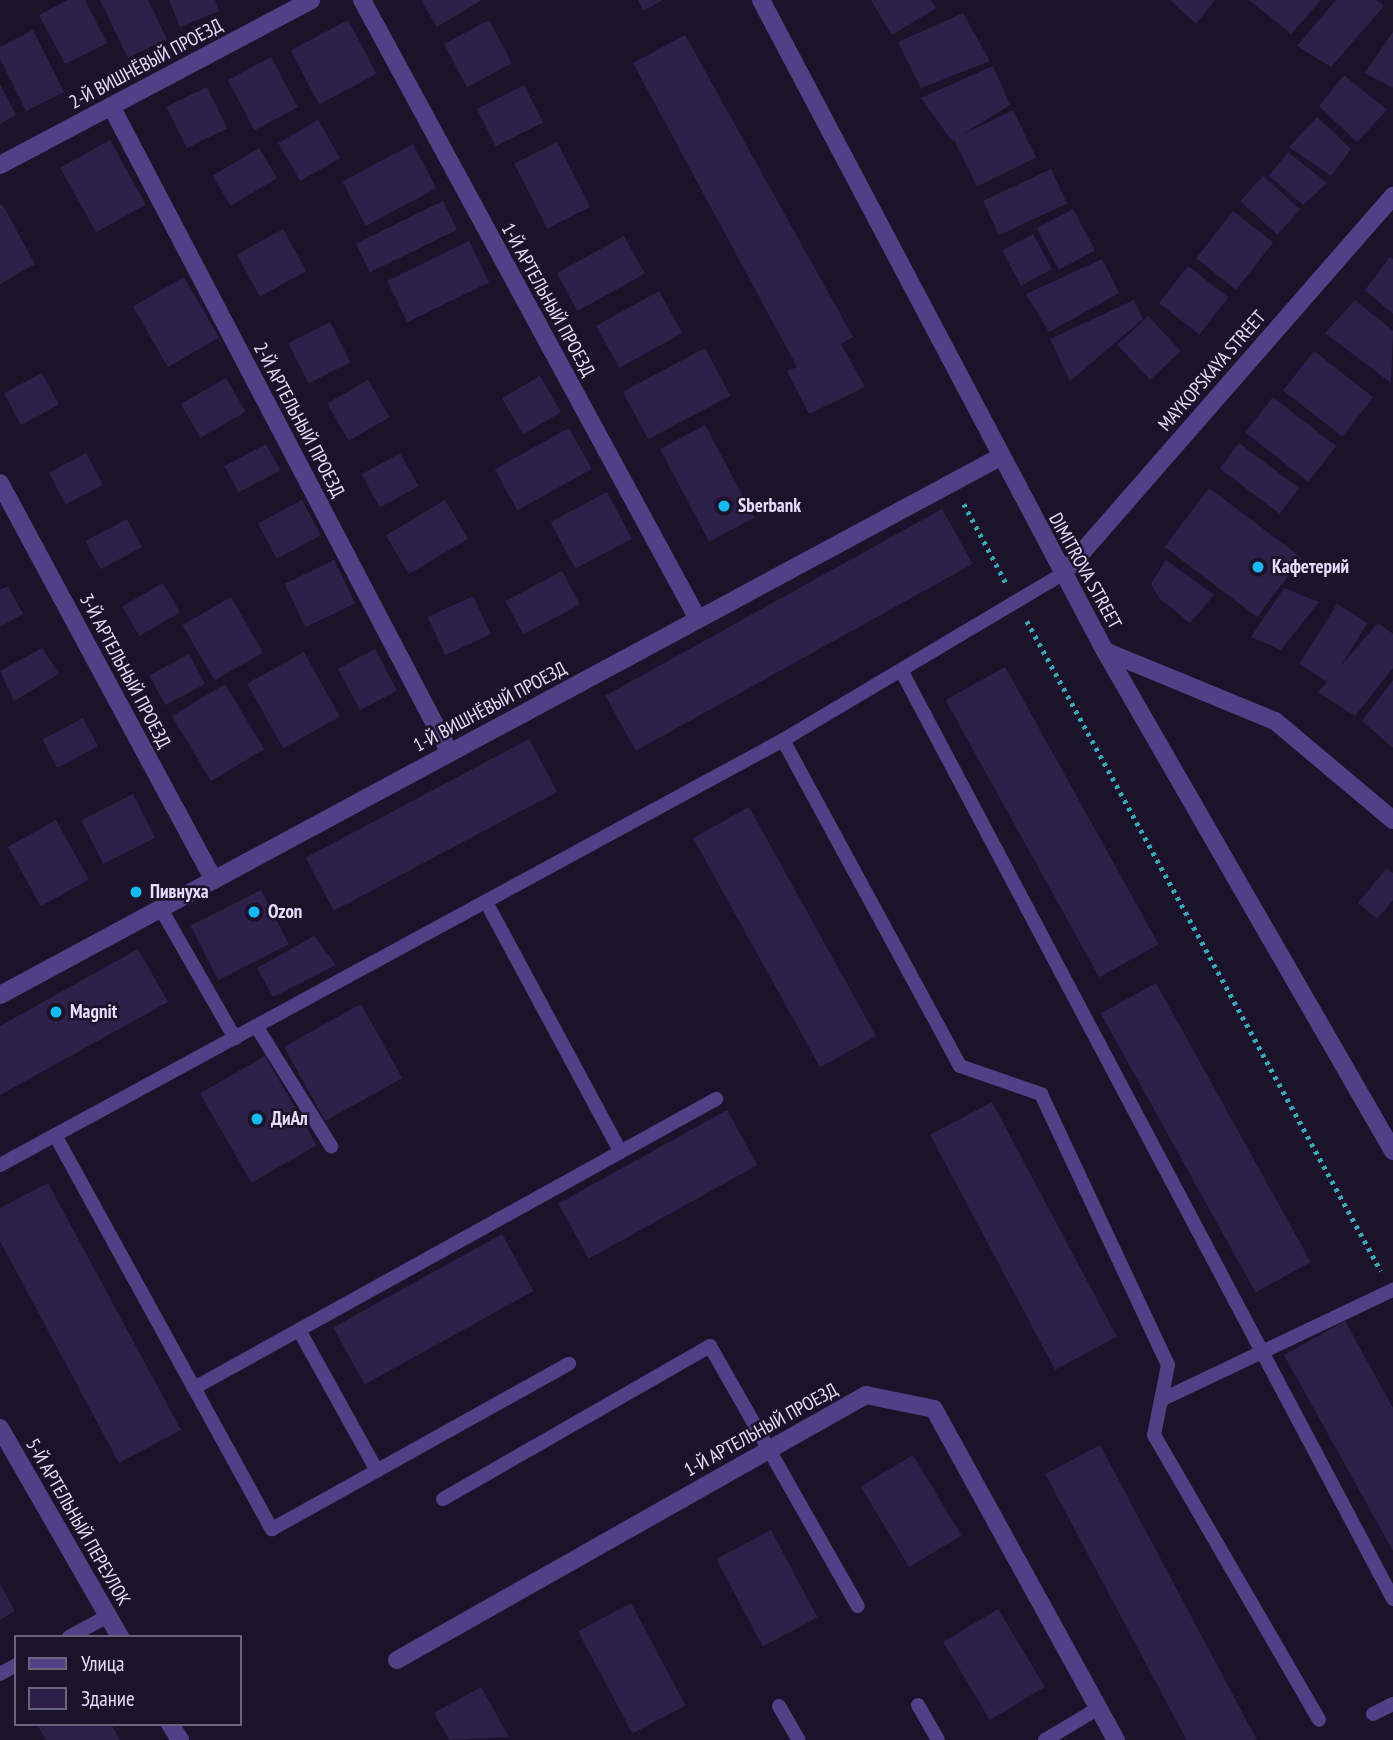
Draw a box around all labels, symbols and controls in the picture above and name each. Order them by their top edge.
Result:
street label: 2-Й ВИШНЁВЫЙ ПРОЕЗД [66,14,226,114]
street label: 1-Й АРТЕЛЬНЫЙ ПРОЕЗД [496,219,600,381]
street label: MAYKOPSKAYA STREET [1153,306,1271,436]
street label: 2-Й АРТЕЛЬНЫЙ ПРОЕЗД [248,339,350,501]
place label: Sberbank [738,495,801,517]
marker: Sberbank [716,498,732,514]
street label: DIMITROVA STREET [1044,509,1126,633]
place label: Кафетерий [1272,556,1349,578]
marker: Кафетерий [1250,559,1266,575]
street label: 3-Й АРТЕЛЬНЫЙ ПРОЕЗД [74,590,176,752]
street label: 1-Й ВИШНЁВЫЙ ПРОЕЗД [410,657,570,757]
place label: Пивнуха [150,881,209,903]
marker: Пивнуха [128,884,144,900]
place label: Ozon [268,901,302,923]
marker: Ozon [246,904,262,920]
place label: Magnit [70,1001,117,1023]
marker: Magnit [48,1004,64,1020]
place label: ДиАл [271,1108,308,1130]
marker: ДиАл [249,1111,265,1127]
street label: 1-Й АРТЕЛЬНЫЙ ПРОЕЗД [680,1378,842,1482]
street label: 5-Й АРТЕЛЬНЫЙ ПЕРЕУЛОК [21,1434,135,1610]
legend [14,1635,242,1726]
text: Улица [81,1650,124,1677]
text: Здание [81,1685,135,1712]

